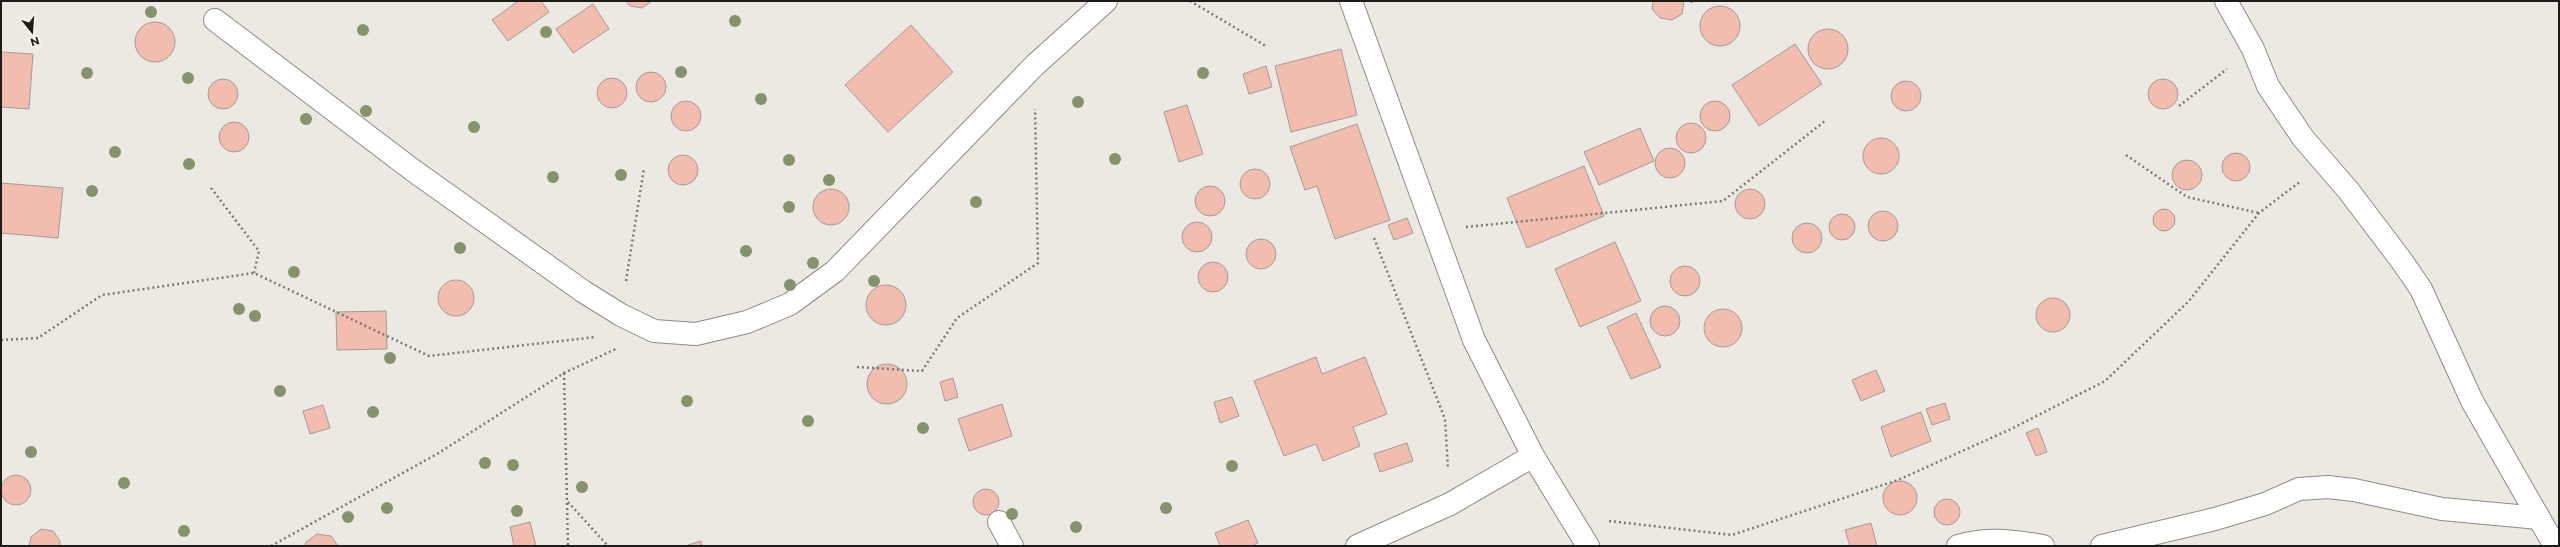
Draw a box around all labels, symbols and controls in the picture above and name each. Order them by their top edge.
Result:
north arrow [12,12,52,52]
text: N [29,34,41,50]

